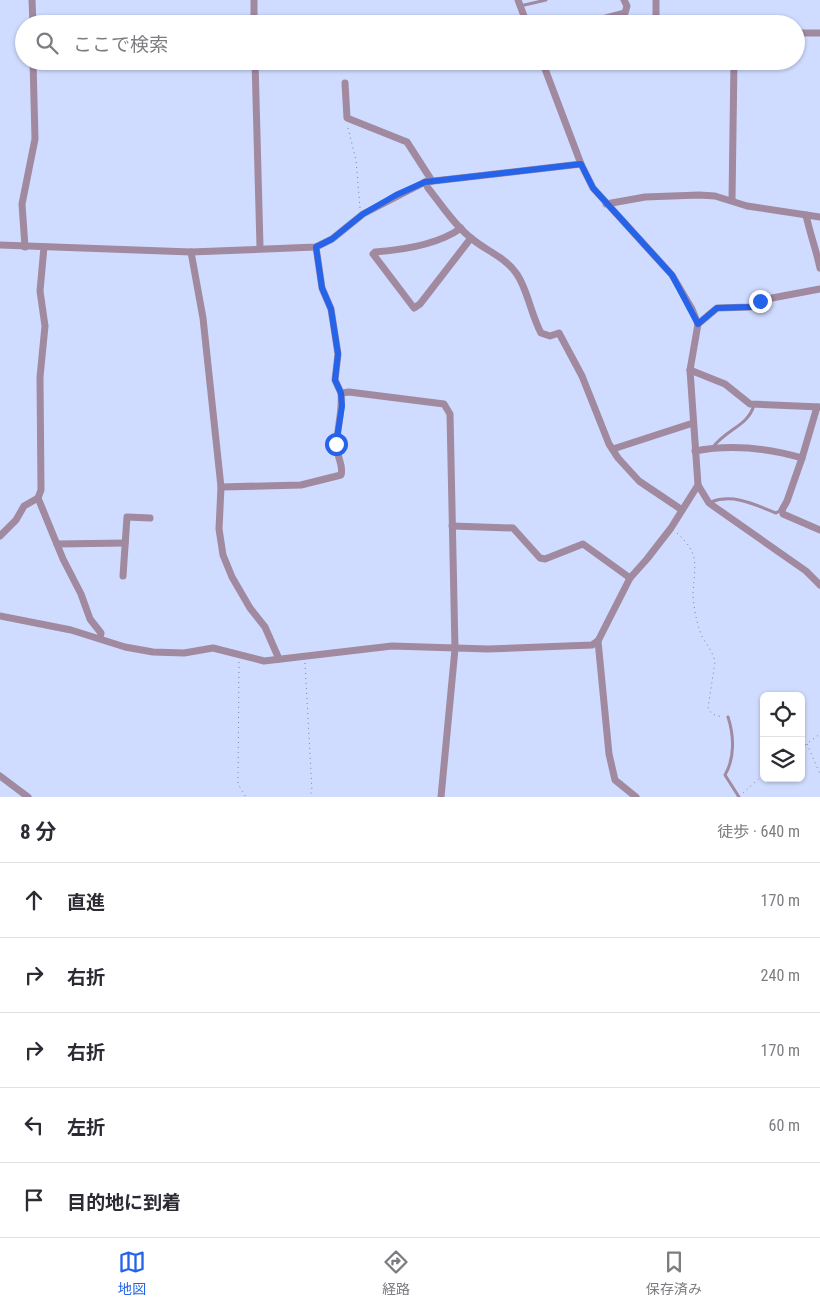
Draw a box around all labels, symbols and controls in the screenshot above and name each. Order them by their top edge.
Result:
search box [15,15,805,70]
icon: search [33,29,61,57]
text: ここで検索 [73,33,168,56]
route end [749,290,772,313]
route start [325,433,348,456]
map controls [760,692,805,782]
button: locate [760,692,805,737]
button: layers [760,737,805,782]
text: 8 分 [20,820,56,844]
text: 徒歩 · 640 m [717,822,800,841]
icon: ahead [20,886,48,914]
text: 直進 [67,891,105,914]
text: 170 m [761,891,800,910]
icon: right [20,961,48,989]
text: 右折 [67,966,105,989]
text: 240 m [761,966,800,985]
icon: right [20,1036,48,1064]
text: 右折 [67,1041,105,1064]
text: 170 m [761,1041,800,1060]
icon: left [20,1111,48,1139]
text: 左折 [67,1116,105,1139]
text: 60 m [768,1116,800,1135]
icon: arrive [20,1186,48,1214]
text: 目的地に到着 [67,1191,181,1214]
tab: 地図 [118,1248,146,1298]
tab: 経路 [382,1248,410,1298]
tab: 保存済み [646,1248,702,1298]

